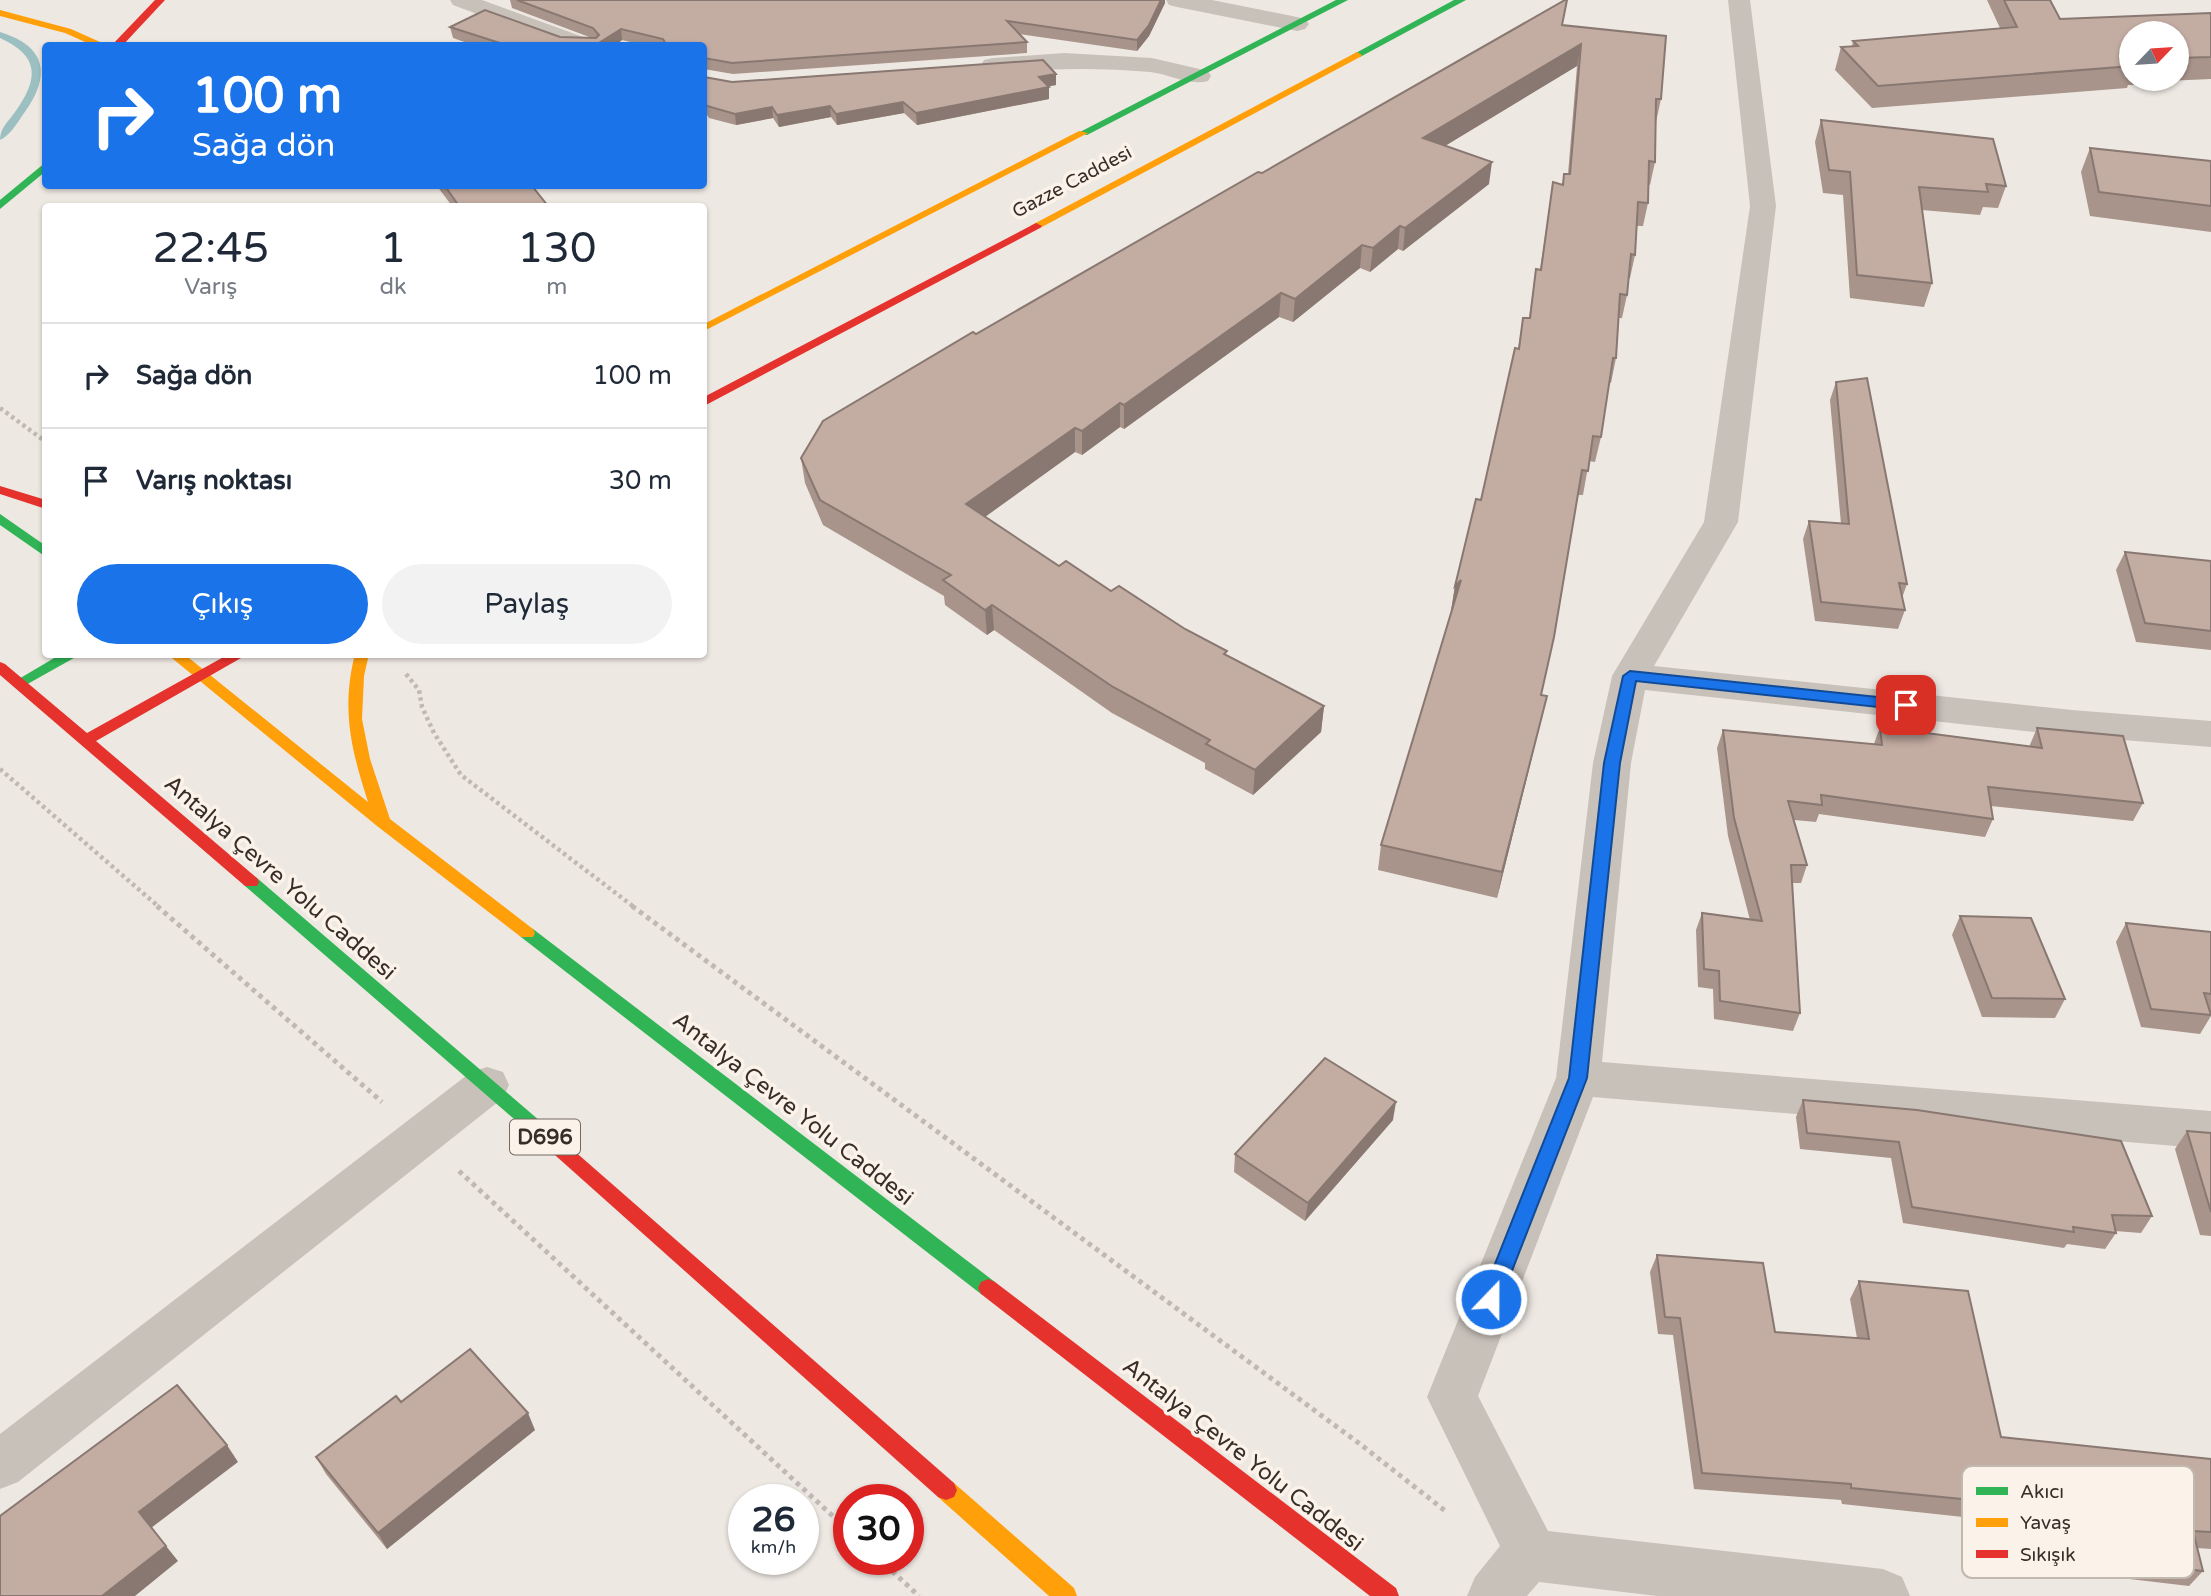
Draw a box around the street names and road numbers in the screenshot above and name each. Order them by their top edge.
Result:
street label: Gazze Caddesi [1008,141,1136,223]
street label: Antalya Çevre Yolu Caddesi [158,770,402,986]
street label: Antalya Çevre Yolu Caddesi [667,1006,919,1212]
road number: D696 [510,1120,580,1154]
street label: Antalya Çevre Yolu Caddesi [1117,1352,1369,1558]

